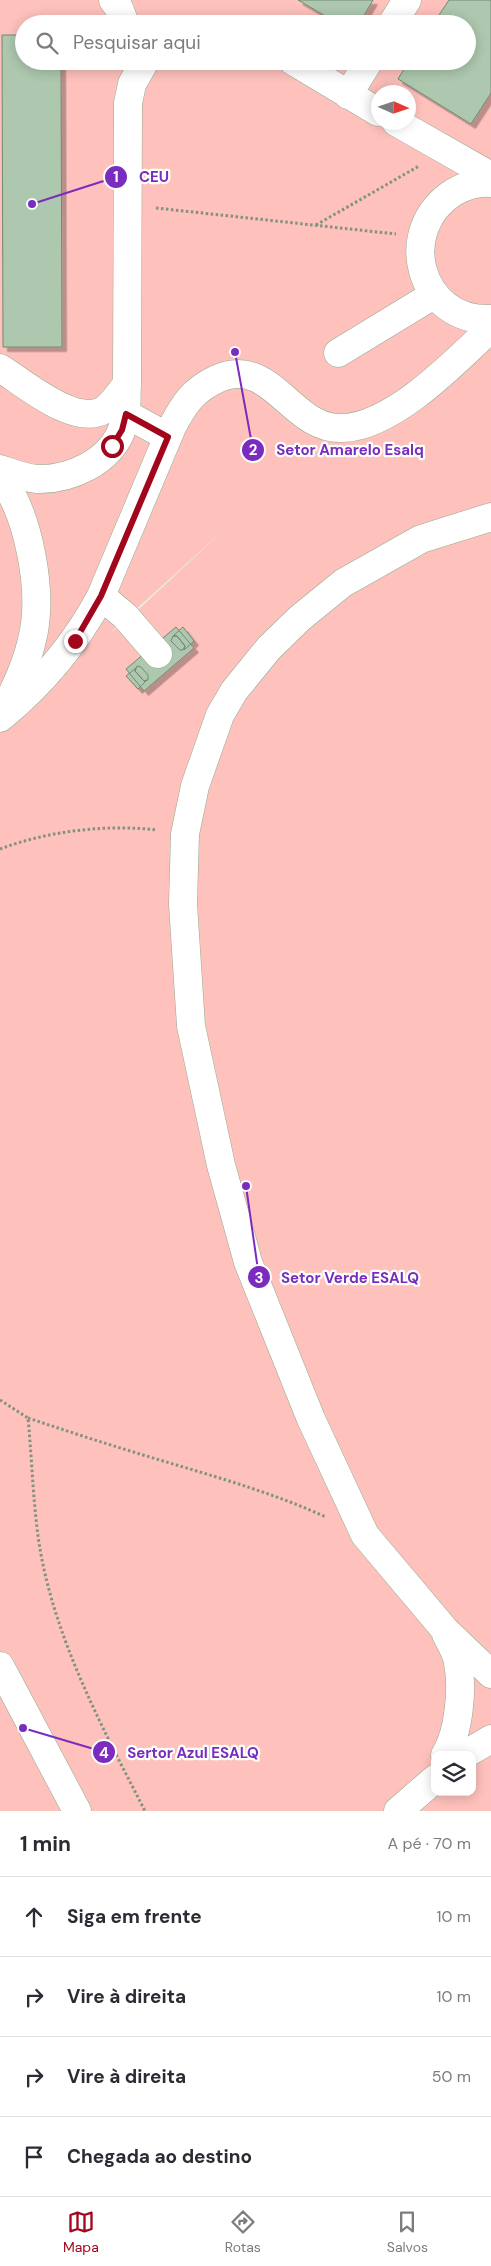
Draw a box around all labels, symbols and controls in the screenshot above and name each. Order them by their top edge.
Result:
search box [15,15,476,70]
icon: search [33,29,61,57]
text: Pesquisar aqui [73,30,201,55]
north arrow [371,85,416,130]
callout: CEU [104,162,179,192]
text: 1 [113,167,119,187]
text: CEU [139,167,169,187]
route start [101,435,124,458]
callout: Setor Amarelo Esalq [241,435,434,465]
text: 2 [249,440,258,460]
text: Setor Amarelo Esalq [276,440,424,460]
route end [64,630,87,653]
callout: Setor Verde ESALQ [246,1262,429,1292]
text: 3 [254,1268,264,1288]
text: Setor Verde ESALQ [281,1268,419,1288]
callout: Sertor Azul ESALQ [92,1737,269,1767]
text: 4 [99,1743,109,1763]
text: Sertor Azul ESALQ [127,1743,259,1763]
map controls [431,1751,476,1796]
button: layers [431,1751,476,1796]
text: 1 min [20,1830,71,1858]
text: A pé · 70 m [388,1833,471,1854]
icon: ahead [20,1903,48,1931]
text: Siga em frente [67,1904,202,1929]
text: 10 m [437,1906,471,1927]
icon: right [20,1983,48,2011]
text: Vire à direita [67,1984,186,2009]
text: 10 m [437,1986,471,2007]
icon: right [20,2063,48,2091]
text: Vire à direita [67,2064,186,2089]
text: 50 m [432,2066,471,2087]
icon: arrive [20,2143,48,2171]
text: Chegada ao destino [67,2144,252,2169]
tab: Mapa [63,2208,99,2256]
tab: Rotas [225,2208,261,2256]
tab: Salvos [387,2208,428,2256]

